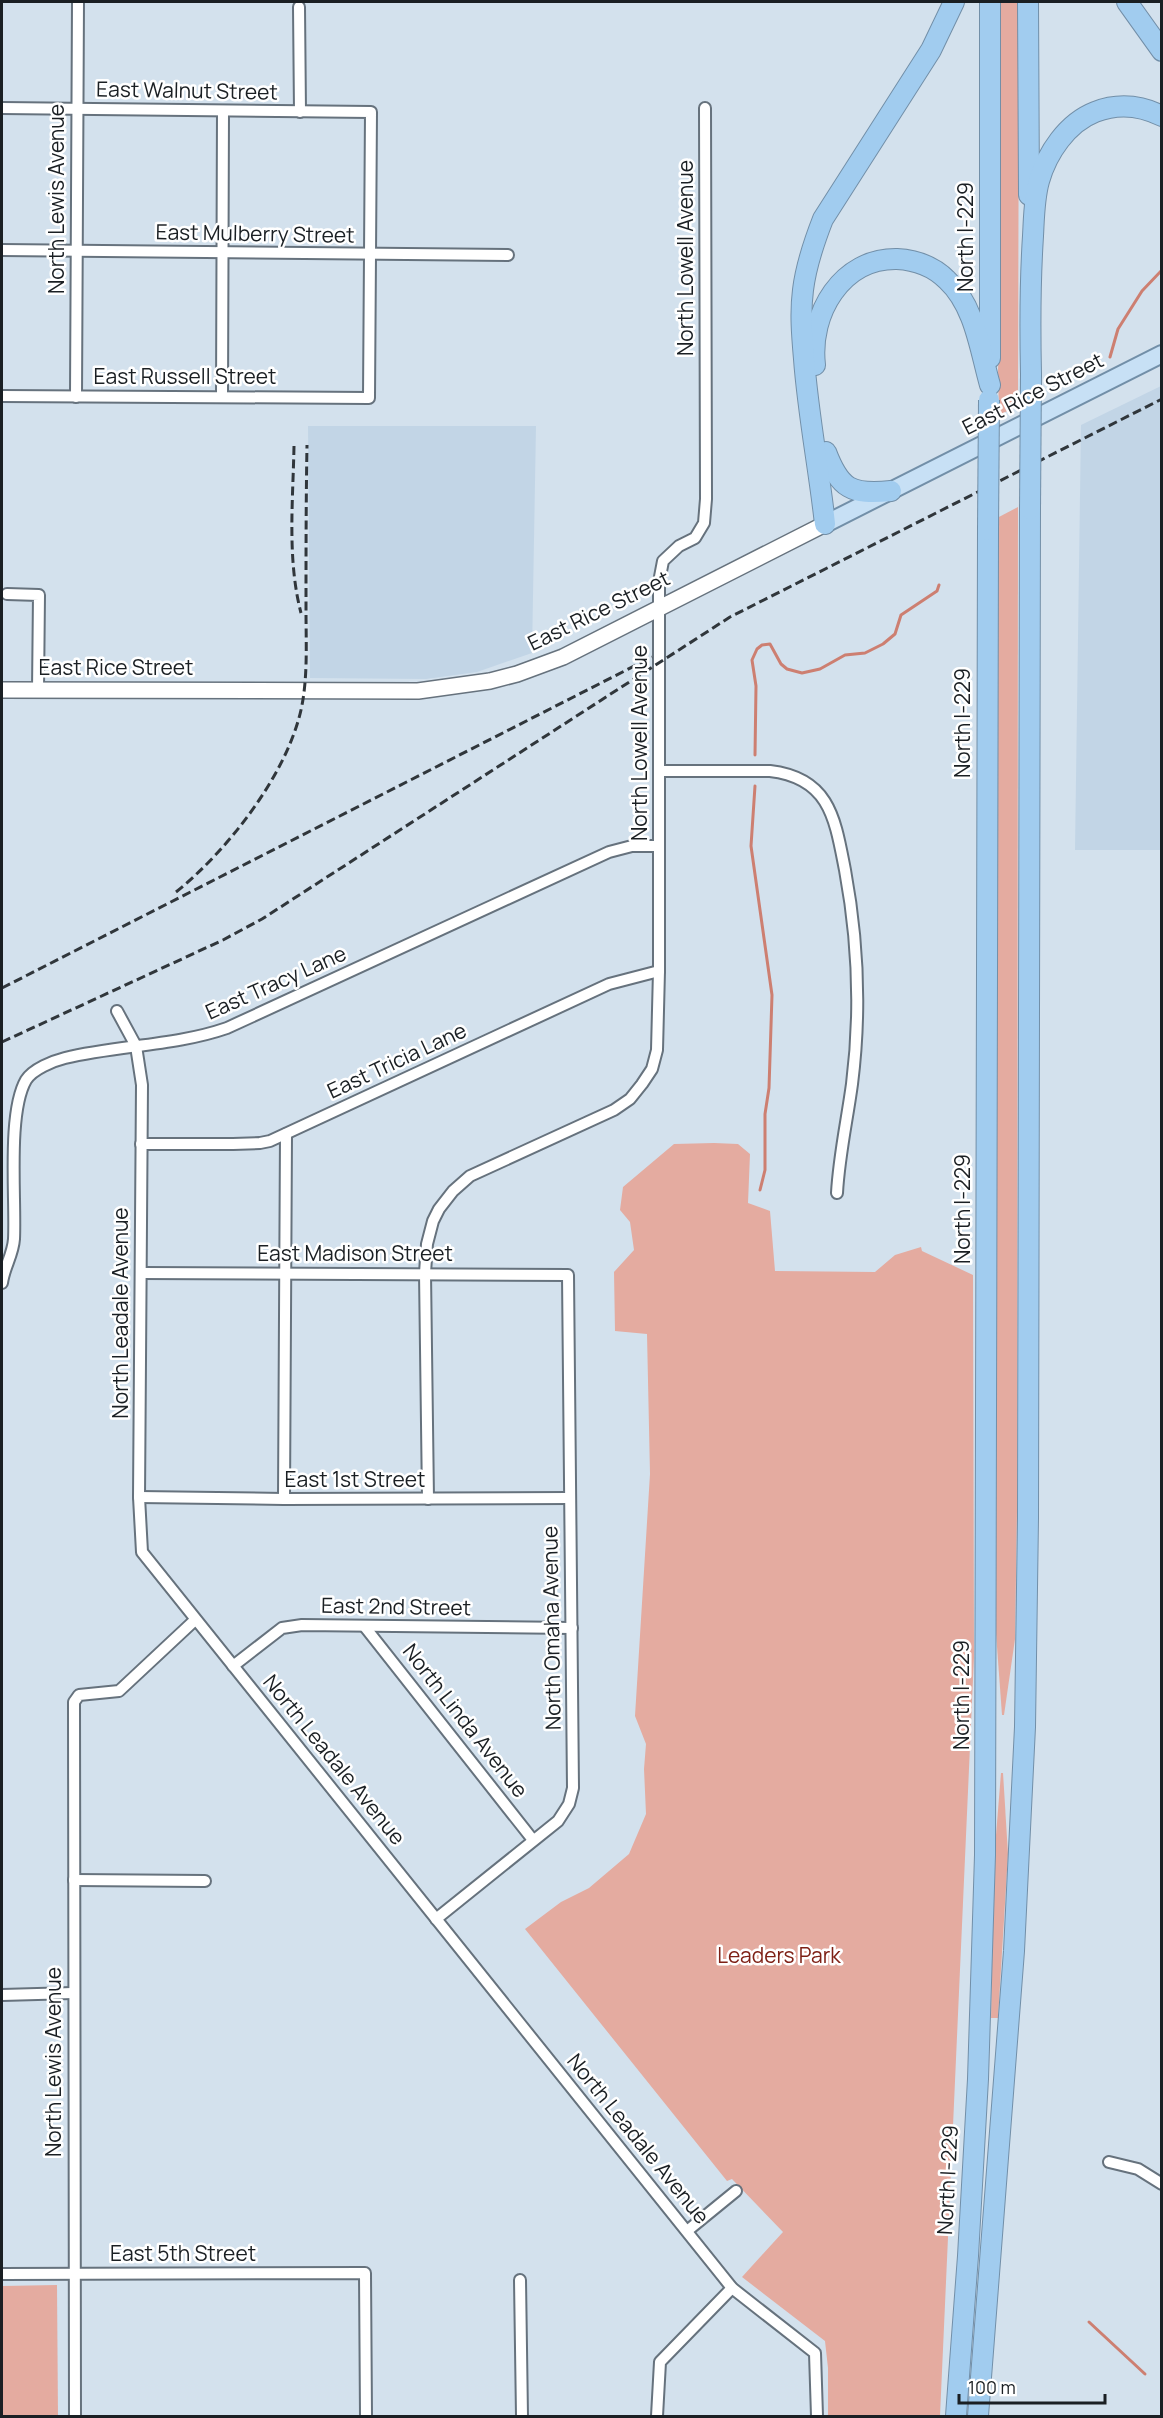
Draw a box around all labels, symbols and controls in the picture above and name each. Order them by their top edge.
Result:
street label: East Walnut Street [96,74,278,106]
street label: North Lewis Avenue [42,104,70,294]
street label: North Lowell Avenue [671,160,699,356]
street label: North I-229 [951,182,979,292]
street label: East Mulberry Street [155,217,355,249]
street label: East Rice Street [957,345,1108,441]
street label: East Russell Street [94,362,277,390]
street label: East Rice Street [523,564,674,657]
street label: North Lowell Avenue [625,645,653,841]
street label: East Rice Street [39,653,193,681]
street label: North I-229 [948,668,976,778]
street label: East Tracy Lane [201,939,350,1026]
street label: East Tricia Lane [323,1016,471,1105]
street label: North I-229 [948,1154,976,1264]
street label: North Leadale Avenue [106,1207,134,1419]
street label: East Madison Street [257,1239,453,1267]
street label: East 1st Street [285,1465,425,1493]
street label: North Omaha Avenue [535,1526,567,1730]
street label: East 2nd Street [321,1591,471,1621]
street label: North Linda Avenue [397,1638,535,1803]
street label: North I-229 [947,1640,975,1750]
street label: North Leadale Avenue [257,1668,412,1850]
park label: Leaders Park [717,1941,841,1969]
street label: North Lewis Avenue [39,1967,67,2157]
street label: North Leadale Avenue [561,2047,716,2229]
street label: North I-229 [930,2124,964,2236]
street label: East 5th Street [110,2239,256,2267]
scale bar [959,2367,1104,2405]
text: 100 m [968,2375,1016,2399]

